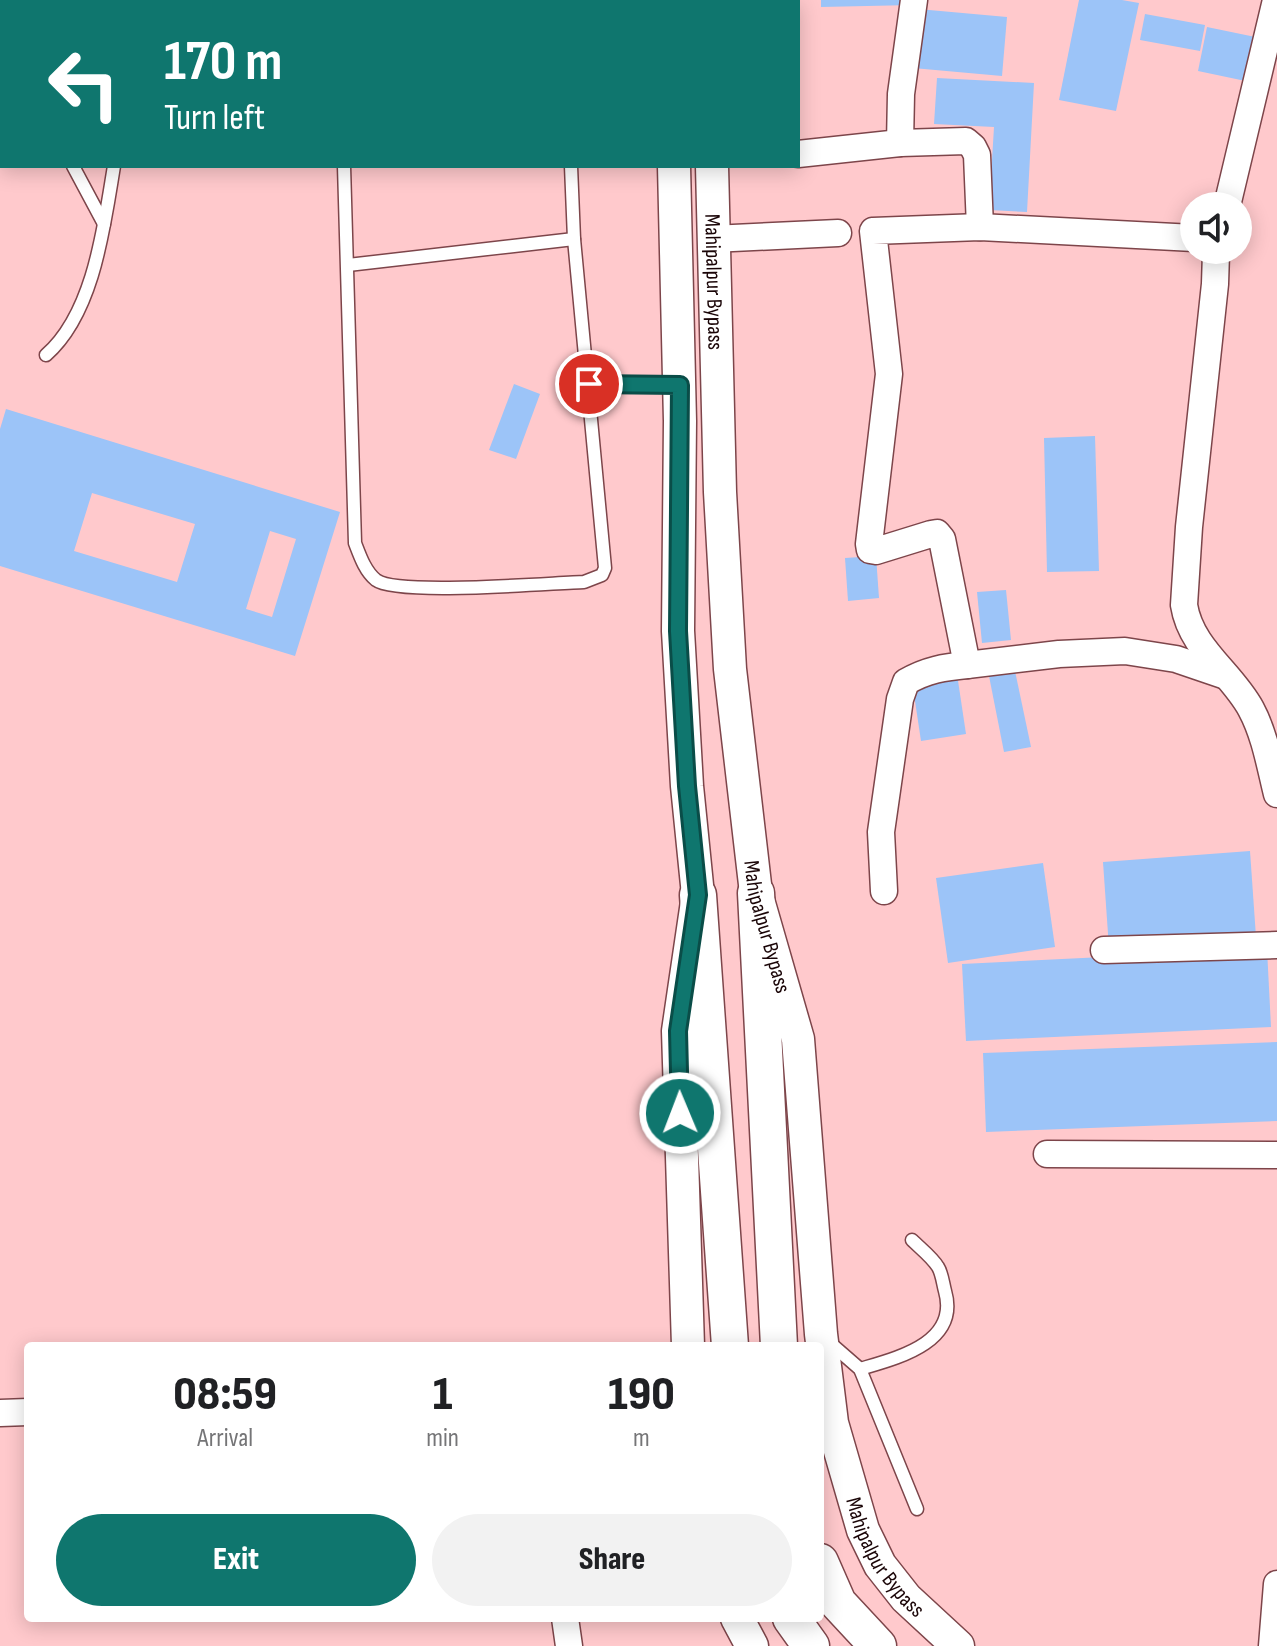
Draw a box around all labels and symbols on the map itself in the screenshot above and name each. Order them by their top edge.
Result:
street label: Mahipalpur Bypass [698,214,729,350]
pin [555,350,623,418]
street label: Mahipalpur Bypass [737,859,796,996]
position arrow [638,1071,722,1155]
street label: Mahipalpur Bypass [839,1494,930,1624]

